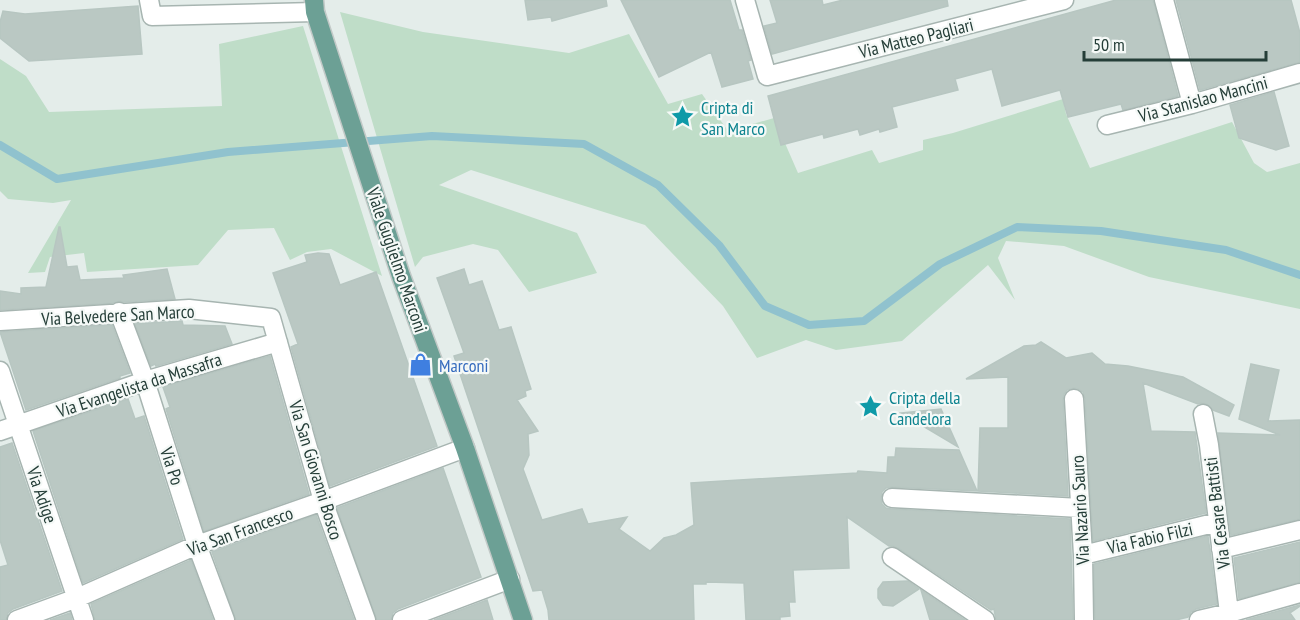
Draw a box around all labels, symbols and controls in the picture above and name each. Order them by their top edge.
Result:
street label: Via Matteo Pagliari [855,13,976,64]
scale bar [1084,24,1266,62]
text: 50 m [1093,33,1125,56]
street label: Via Stanislao Mancini [1135,71,1270,128]
place label: Cripta di San Marco [701,96,765,140]
place icon: Cripta di San Marco [670,104,696,130]
street label: Viale Guglielmo Marconi [361,184,433,335]
street label: Via Belvedere San Marco [40,299,195,331]
street label: Via Evangelista da Massafra [53,347,224,423]
shop icon: Marconi [408,352,434,378]
place label: Marconi [439,354,488,377]
place label: Cripta della Candelora [889,386,960,430]
place icon: Cripta della Candelora [858,394,884,420]
street label: Via San Giovanni Bosco [284,397,348,543]
street label: Via Po [155,443,189,488]
street label: Via Nazario Sauro [1066,454,1094,566]
street label: Via Cesare Battisti [1199,456,1235,571]
street label: Via Adige [21,463,62,526]
street label: Via San Francesco [183,501,296,561]
street label: Via Fabio Filzi [1104,517,1195,559]

